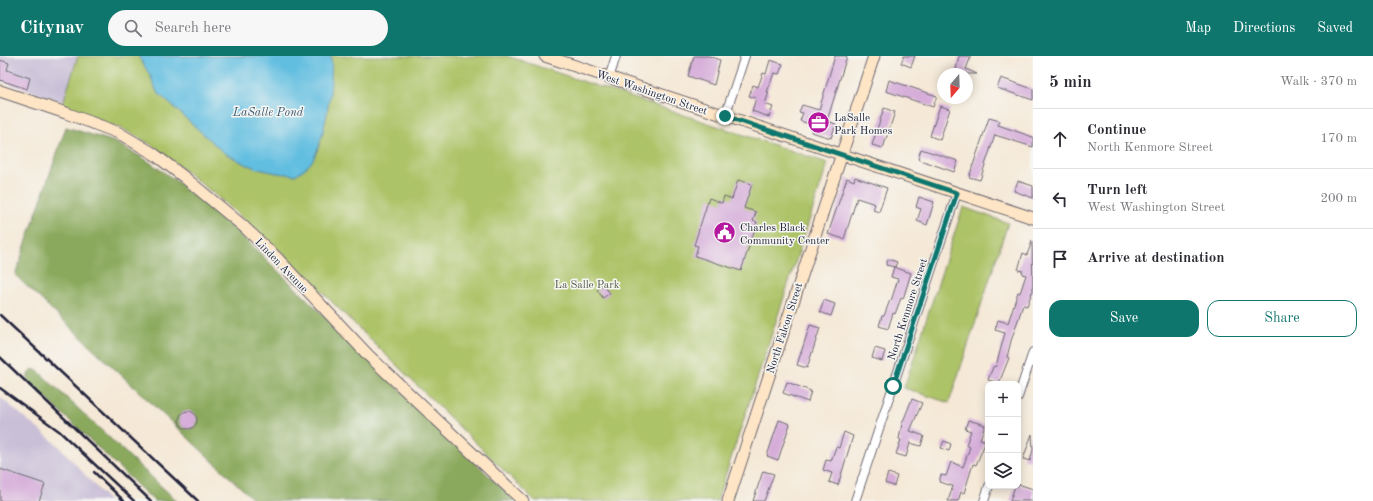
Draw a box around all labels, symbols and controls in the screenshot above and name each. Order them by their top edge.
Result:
search box [108,10,388,46]
icon: search [122,17,144,39]
text: Citynav [20,19,84,38]
text: Search here [154,21,231,36]
text: Map [1185,21,1211,35]
text: Directions [1233,21,1295,35]
text: Saved [1317,21,1353,35]
north arrow [937,68,973,104]
street label: West Washington Street [594,69,709,118]
text: 5 min [1049,74,1092,91]
text: Walk · 370 m [1280,75,1357,88]
water label: LaSalle Pond [232,107,304,119]
route end [716,107,734,125]
office icon: LaSalle Park Homes [805,110,831,136]
place label: LaSalle Park Homes [834,113,893,137]
text: Continue [1087,123,1146,138]
icon: ahead [1049,128,1071,150]
text: 170 m [1320,132,1357,145]
text: North Kenmore Street [1087,141,1213,154]
text: Turn left [1087,183,1147,198]
icon: left [1049,188,1071,210]
text: 200 m [1320,192,1357,205]
text: West Washington Street [1087,201,1225,214]
public building icon: Charles Black Community Center [712,220,738,246]
place label: Charles Black Community Center [740,223,830,247]
street label: Linden Avenue [252,237,310,295]
icon: arrive [1049,248,1071,270]
text: Arrive at destination [1087,251,1225,266]
street label: North Kenmore Street [887,257,930,362]
park label: La Salle Park [555,280,620,291]
street label: North Falcon Street [766,281,805,375]
button: Save [1049,300,1199,337]
button: Share [1207,300,1357,337]
route start [884,377,902,395]
map controls [985,381,1021,489]
button: + [985,381,1021,417]
button: − [985,417,1021,453]
button: layers [985,453,1021,489]

